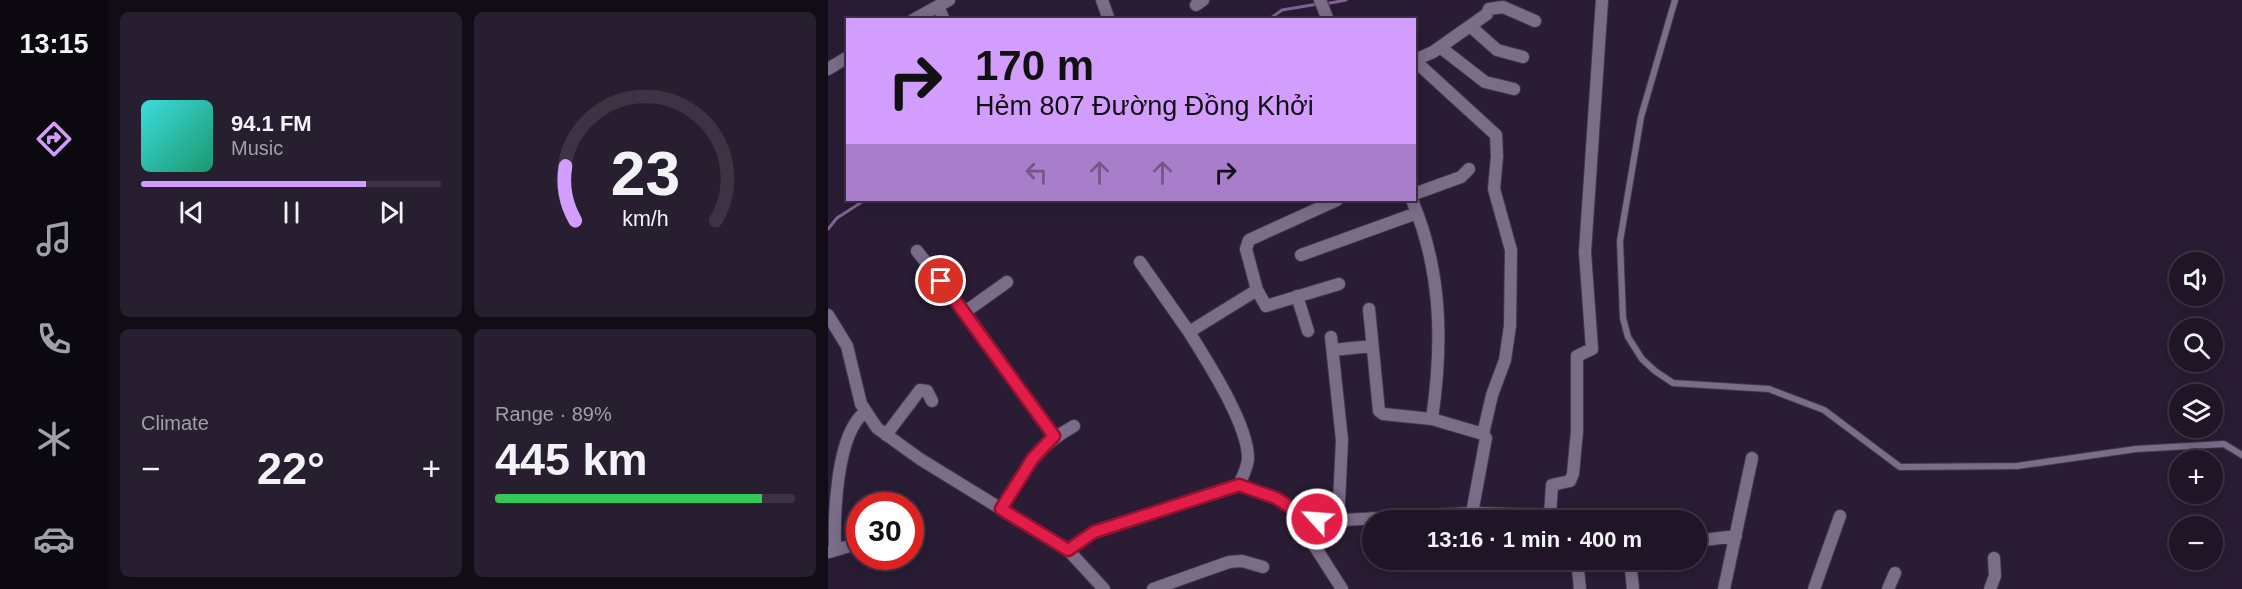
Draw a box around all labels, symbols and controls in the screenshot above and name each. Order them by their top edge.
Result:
text: 13:15 [19,29,89,59]
icon: right [876,42,954,120]
text: 170 m [975,42,1094,89]
text: Hẻm 807 Đường Đồng Khởi [975,91,1314,121]
text: 94.1 FM [231,111,312,136]
icon: directions [33,118,75,160]
text: Music [231,137,283,159]
text: 23 [610,140,680,209]
icon: left [1020,156,1053,189]
icon: ahead [1083,156,1116,189]
icon: ahead [1146,156,1179,189]
icon: right [1209,156,1242,189]
icon: previous [175,196,208,229]
icon: pause [275,196,308,229]
icon: next [375,196,408,229]
text: km/h [622,208,668,232]
icon: music [33,218,75,260]
map controls [2169,252,2223,570]
button: sound [2169,252,2223,306]
pin [915,255,966,306]
icon: arrive [924,264,957,297]
icon: phone [33,318,75,360]
button: search [2169,318,2223,372]
button: layers [2169,384,2223,438]
text: Range · 89% [495,403,612,425]
text: Climate [141,412,209,434]
icon: climate [33,418,75,460]
text: 445 km [495,434,648,485]
text: 22° [257,443,325,494]
text: − [141,450,160,487]
text: + [422,450,441,487]
button: + [2169,450,2223,504]
position arrow [1285,487,1349,551]
speed limit sign: 30 [846,492,924,570]
button: − [2169,516,2223,570]
icon: car [33,518,75,560]
text: 13:16 · 1 min · 400 m [1427,527,1642,552]

